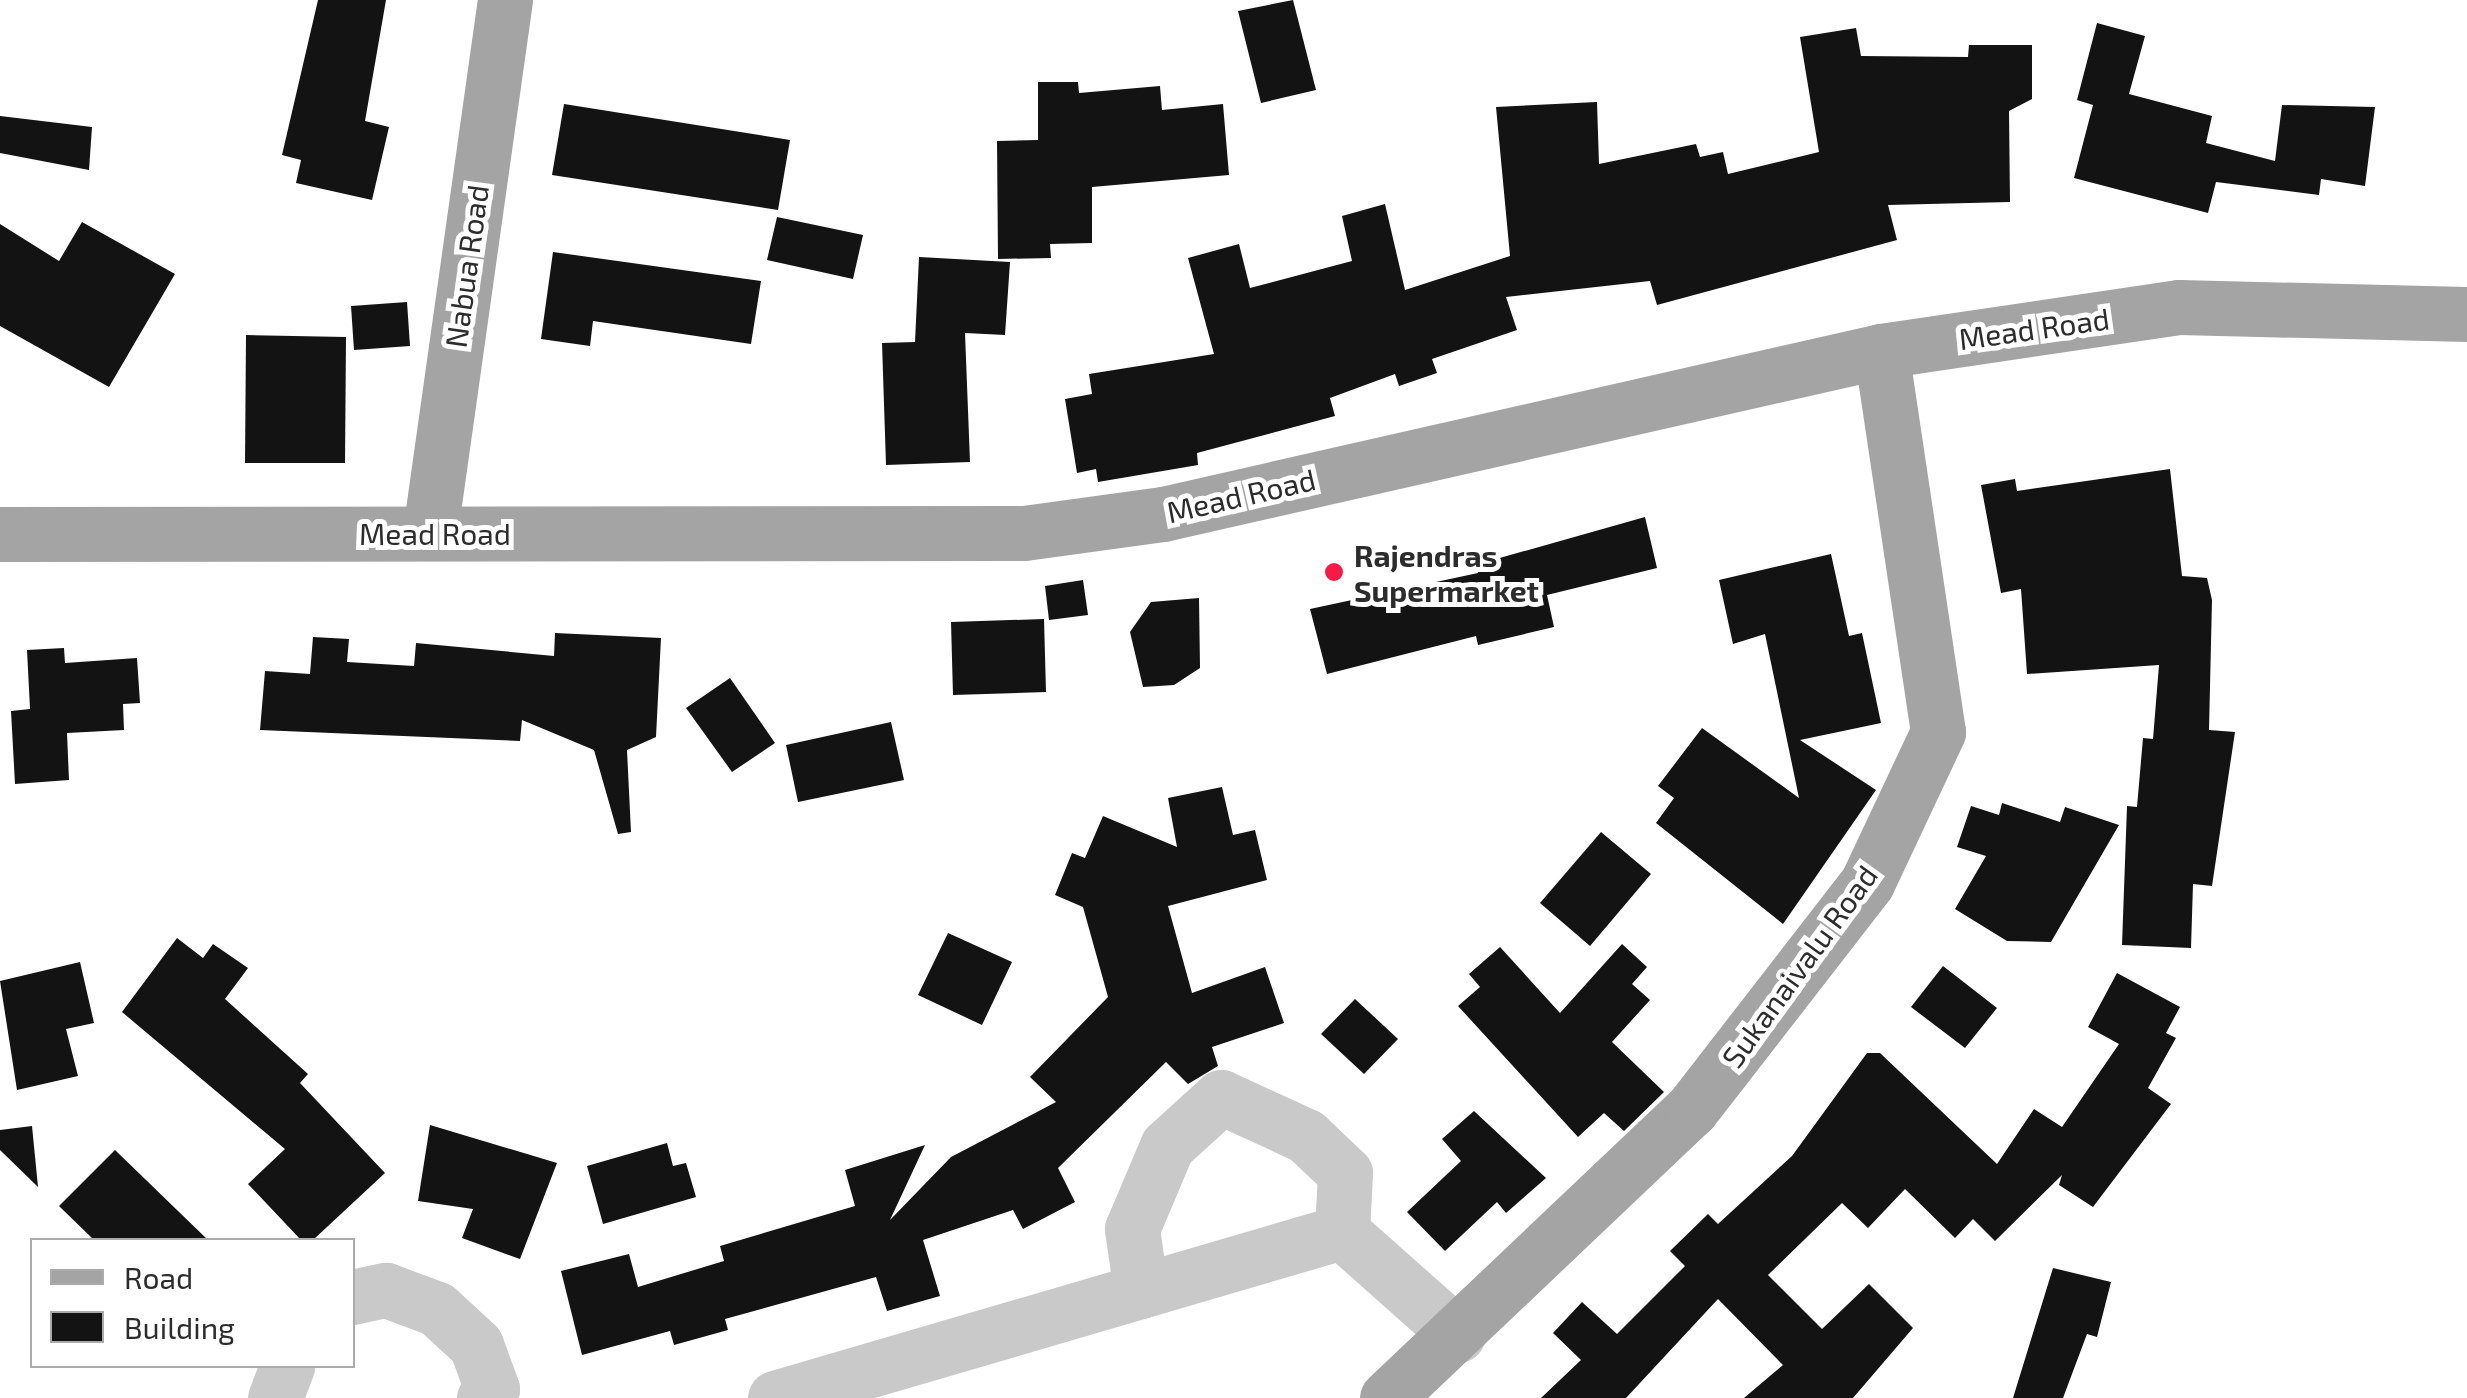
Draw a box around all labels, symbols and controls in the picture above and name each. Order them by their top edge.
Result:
street label: Nabua Road [437,182,495,350]
street label: Mead Road [1956,300,2112,356]
street label: Mead Road [1163,460,1319,530]
street label: Mead Road [359,515,511,551]
place label: Rajendras Supermarket [1354,537,1539,608]
marker: Rajendras Supermarket [1323,561,1345,583]
street label: Sukanaivalu Road [1714,858,1884,1074]
legend [30,1238,355,1368]
text: Road [124,1259,193,1295]
text: Building [124,1309,235,1345]

